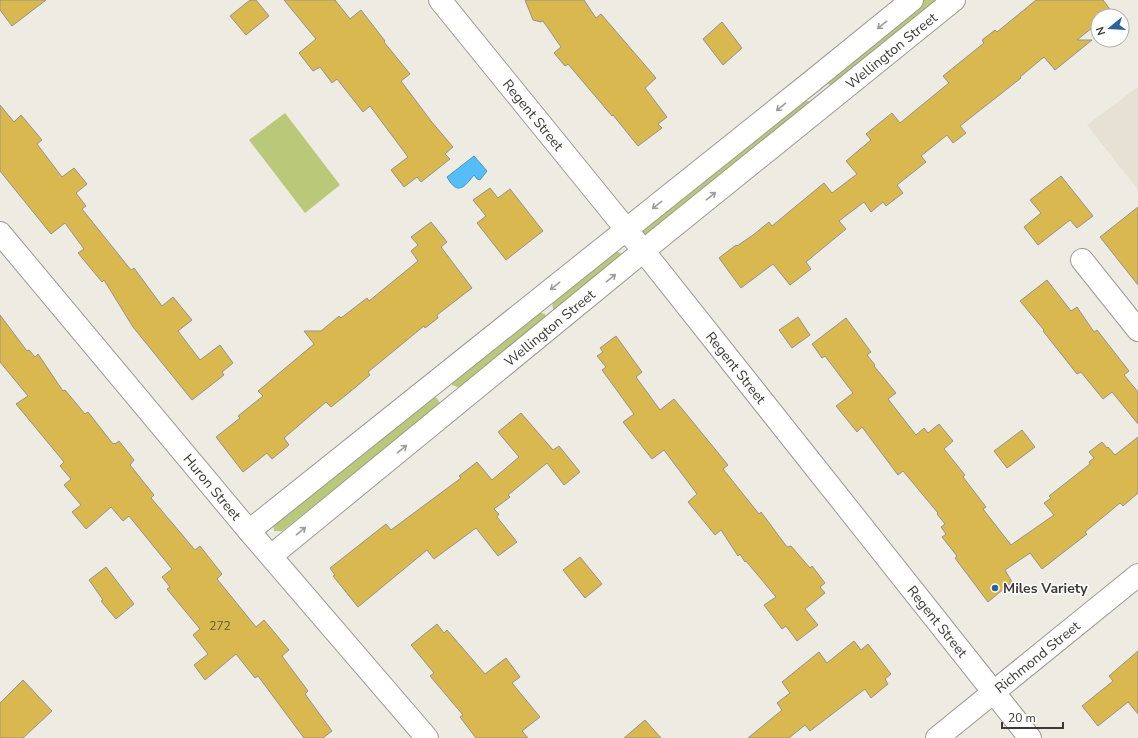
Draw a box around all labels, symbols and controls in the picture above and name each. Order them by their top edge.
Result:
street label: Wellington Street [842,8,941,94]
north arrow [1090,8,1130,48]
one-way arrow [876,20,887,29]
text: N [1093,25,1109,37]
street label: Regent Street [498,75,568,155]
one-way arrow [775,102,786,111]
one-way arrow [706,192,717,200]
one-way arrow [651,200,662,209]
one-way arrow [606,274,616,283]
one-way arrow [550,281,561,290]
street label: Wellington Street [500,285,599,371]
street label: Regent Street [701,328,770,408]
one-way arrow [396,445,407,454]
street label: Huron Street [179,450,245,525]
one-way arrow [295,527,306,536]
place label: Miles Variety [1003,579,1088,598]
street label: Regent Street [903,582,972,662]
marker: Miles Variety [990,583,1000,593]
street label: Richmond Street [991,617,1084,698]
house number: 272 [209,618,231,634]
scale bar [1002,704,1063,730]
text: 20 m [1008,710,1036,726]

